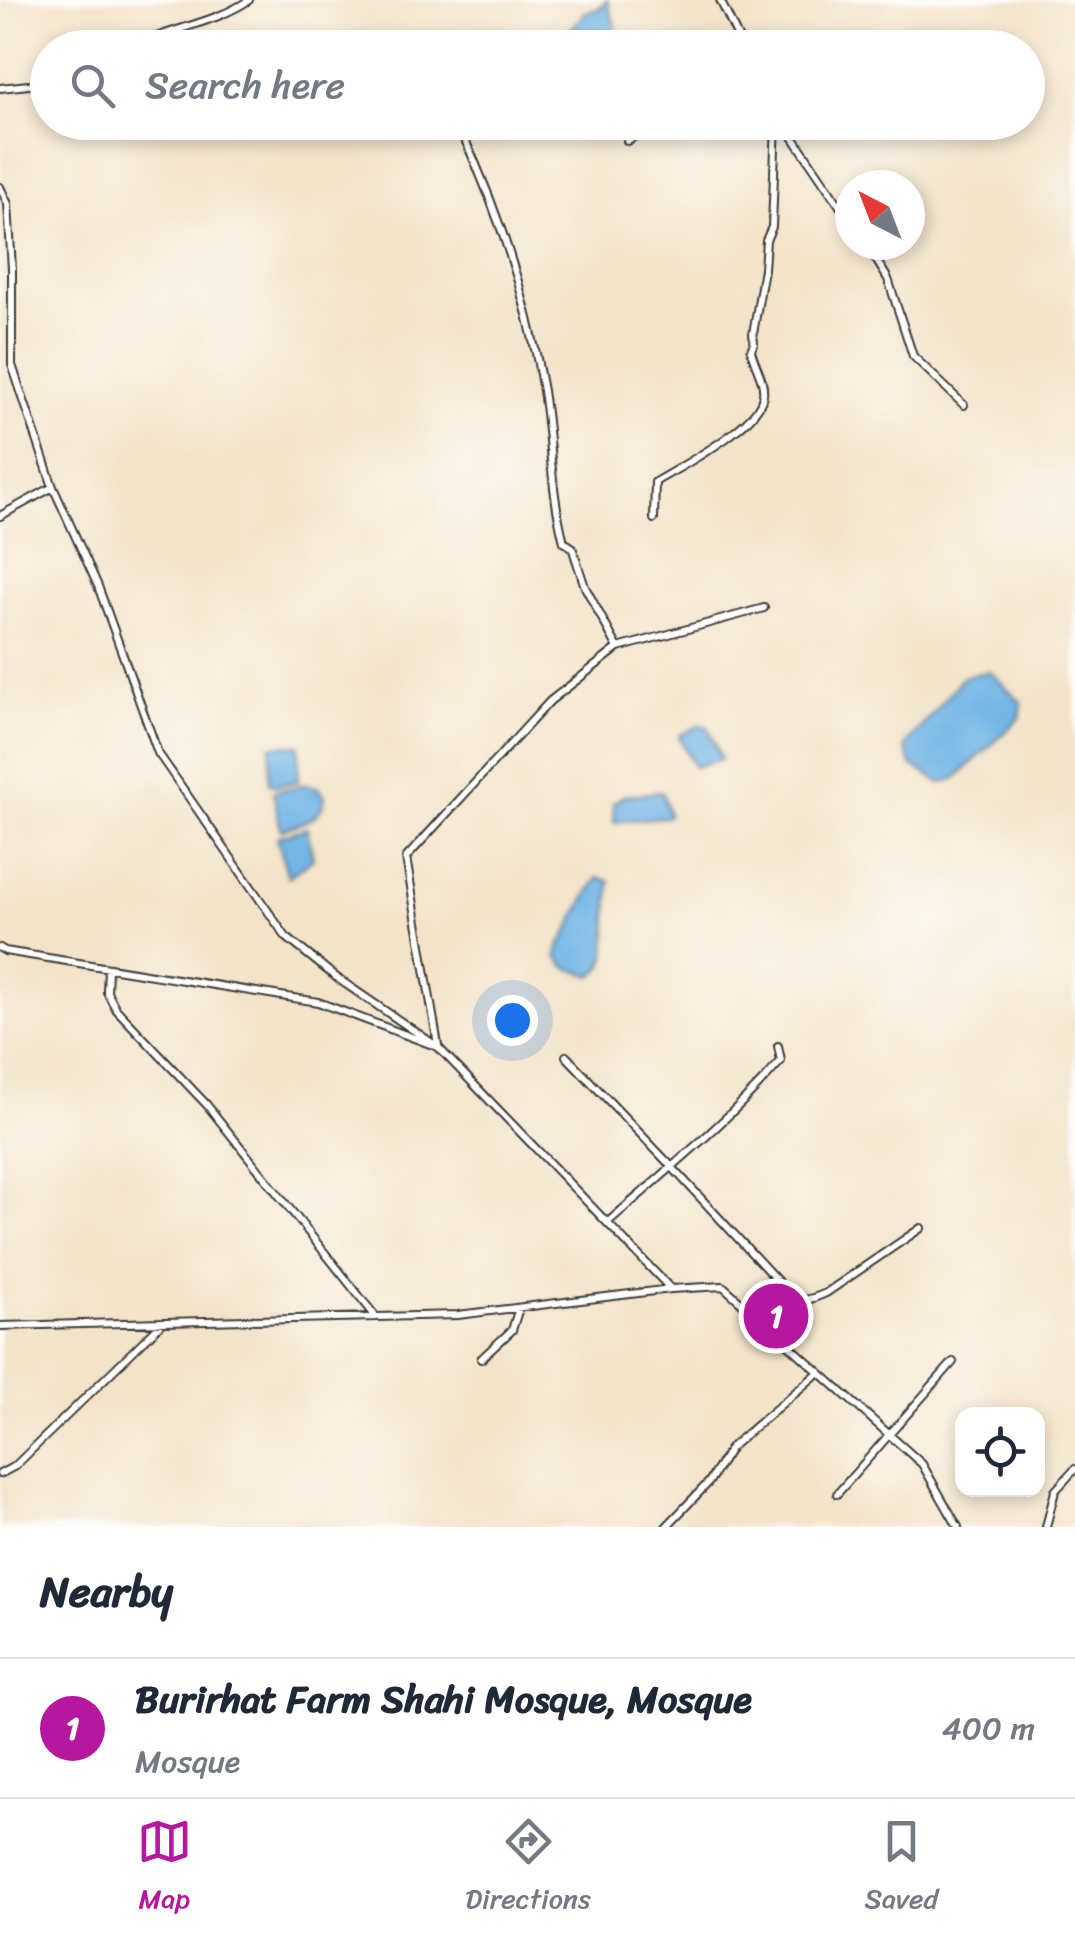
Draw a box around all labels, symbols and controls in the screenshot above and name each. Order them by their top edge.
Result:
search box [30,30,1045,140]
text: Search here [145,52,345,119]
icon: search [65,58,120,113]
north arrow [835,170,925,260]
your location [487,995,538,1046]
pin: 1 [744,1278,808,1354]
map controls [955,1407,1045,1497]
button: locate [955,1407,1045,1497]
text: Nearby [40,1555,173,1629]
text: Burirhat Farm Shahi Mosque, Mosque [135,1666,752,1733]
text: 1 [66,1700,79,1757]
text: 400 m [942,1700,1035,1757]
text: Mosque [135,1733,240,1790]
tab: Map [137,1814,192,1923]
tab: Directions [465,1814,591,1923]
tab: Saved [864,1814,938,1923]

